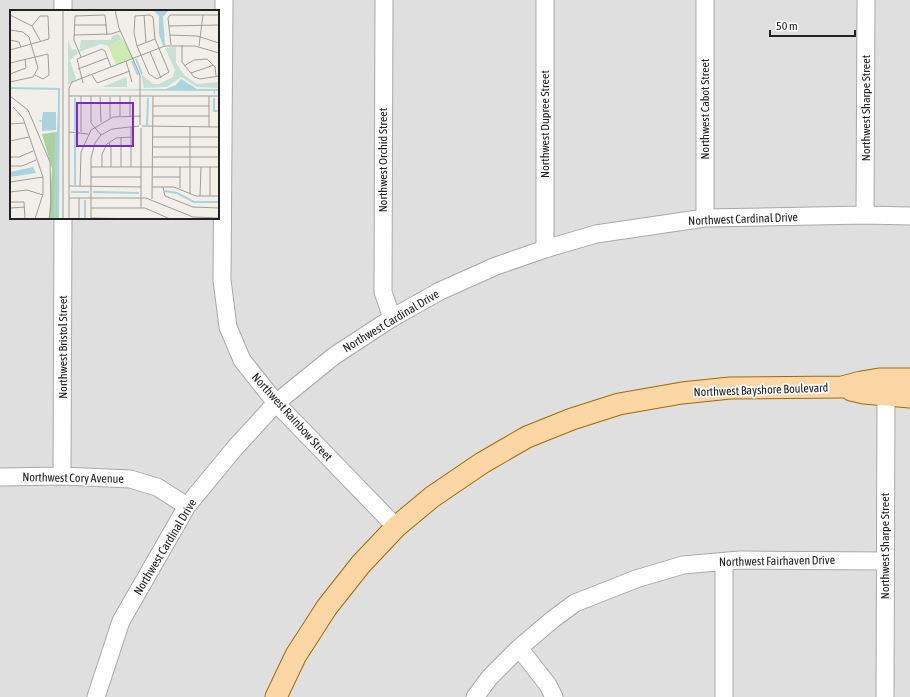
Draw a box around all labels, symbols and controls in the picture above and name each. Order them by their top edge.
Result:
inset map [10,10,219,219]
scale bar [770,12,855,38]
text: 50 m [776,19,798,33]
street label: Northwest Sharpe Street [859,54,873,161]
street label: Northwest Cabot Street [698,58,712,159]
street label: Northwest Dupree Street [538,70,552,178]
street label: Northwest Orchid Street [376,107,390,212]
street label: Northwest Cardinal Drive [688,210,798,228]
street label: Northwest Cardinal Drive [340,287,442,355]
street label: Northwest Bristol Street [56,295,70,399]
street label: Northwest Rainbow Street [249,370,336,464]
street label: Northwest Bayshore Boulevard [693,381,829,399]
street label: Northwest Cory Avenue [22,470,124,486]
street label: Northwest Sharpe Street [878,492,892,599]
street label: Northwest Cardinal Drive [131,496,199,598]
street label: Northwest Fairhaven Drive [719,553,835,569]

